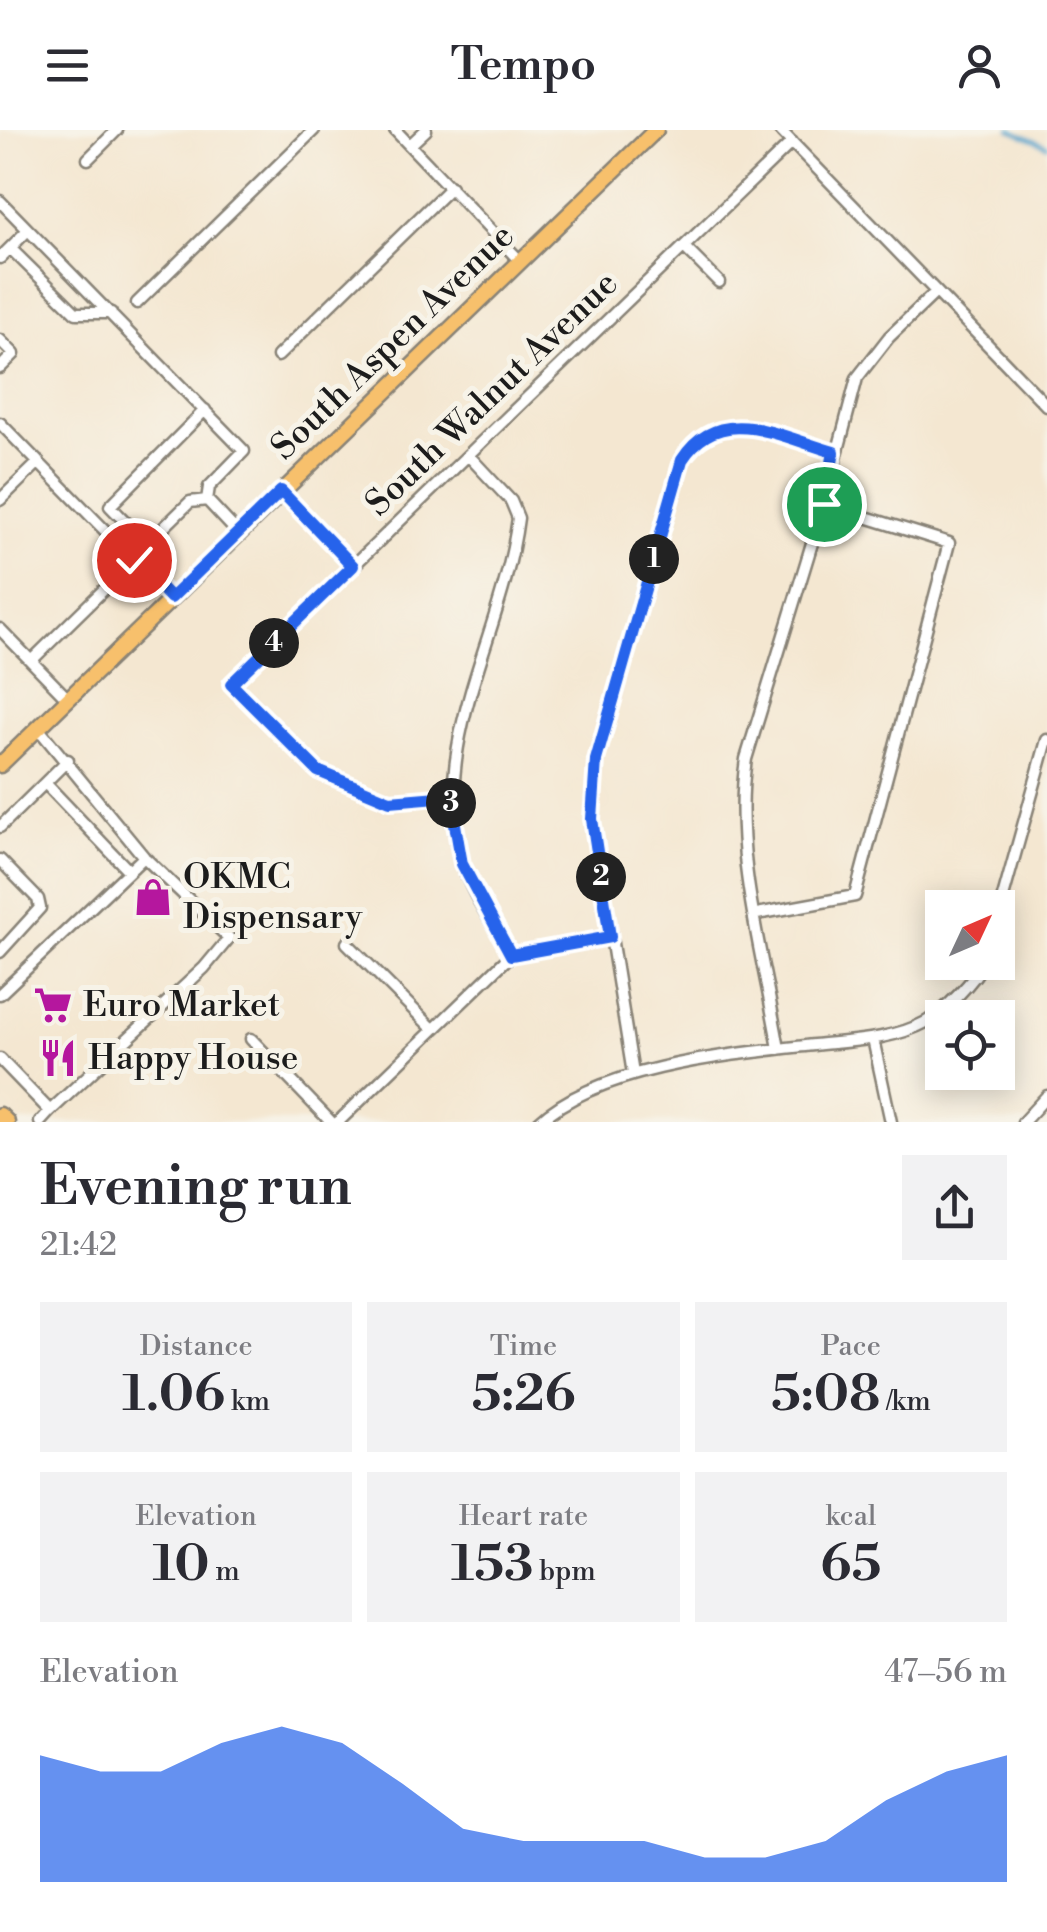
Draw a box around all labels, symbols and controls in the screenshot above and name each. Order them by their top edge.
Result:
text: Tempo [451,37,596,94]
icon: menu [40,38,95,93]
icon: person [952,38,1007,93]
street label: South Aspen Avenue [263,215,523,469]
street label: South Walnut Avenue [357,263,627,525]
pin [782,462,867,547]
icon: arrive [797,477,852,532]
pin [92,518,177,603]
icon: check [107,533,162,588]
pin: 1 [629,534,679,584]
text: 1 [647,541,661,576]
pin: 4 [249,618,299,668]
text: 4 [265,625,283,660]
pin: 3 [426,778,476,828]
text: 3 [443,785,459,820]
pin: 2 [576,852,626,902]
place label: OKMC Dispensary [183,856,363,939]
text: 2 [592,859,610,894]
shop icon: OKMC Dispensary [132,876,174,918]
north arrow [925,890,1015,980]
map controls [925,890,1015,1090]
supermarket icon: Euro Market [32,984,74,1026]
place label: Euro Market [83,984,280,1027]
button: locate [925,1000,1015,1090]
restaurant icon: Happy House [37,1037,79,1079]
place label: Happy House [88,1037,299,1080]
text: Evening run [40,1153,352,1222]
button: share [902,1155,1007,1260]
text: 21:42 [40,1225,117,1265]
text: Distance [140,1329,253,1364]
text: Time [490,1329,557,1364]
text: Pace [821,1329,881,1364]
text: 1.06 [122,1364,225,1426]
text: 5:26 [471,1364,576,1426]
text: 5:08 [771,1364,880,1426]
text: km [225,1384,270,1419]
text: /km [880,1384,931,1419]
text: Elevation [136,1499,257,1534]
text: Heart rate [459,1499,588,1534]
text: kcal [825,1499,876,1534]
text: 10 [153,1534,209,1596]
text: 153 [451,1534,533,1596]
text: 65 [820,1534,881,1596]
text: m [209,1554,240,1589]
text: bpm [533,1554,596,1589]
text: Elevation [40,1652,179,1692]
text: 47–56 m [884,1652,1007,1692]

